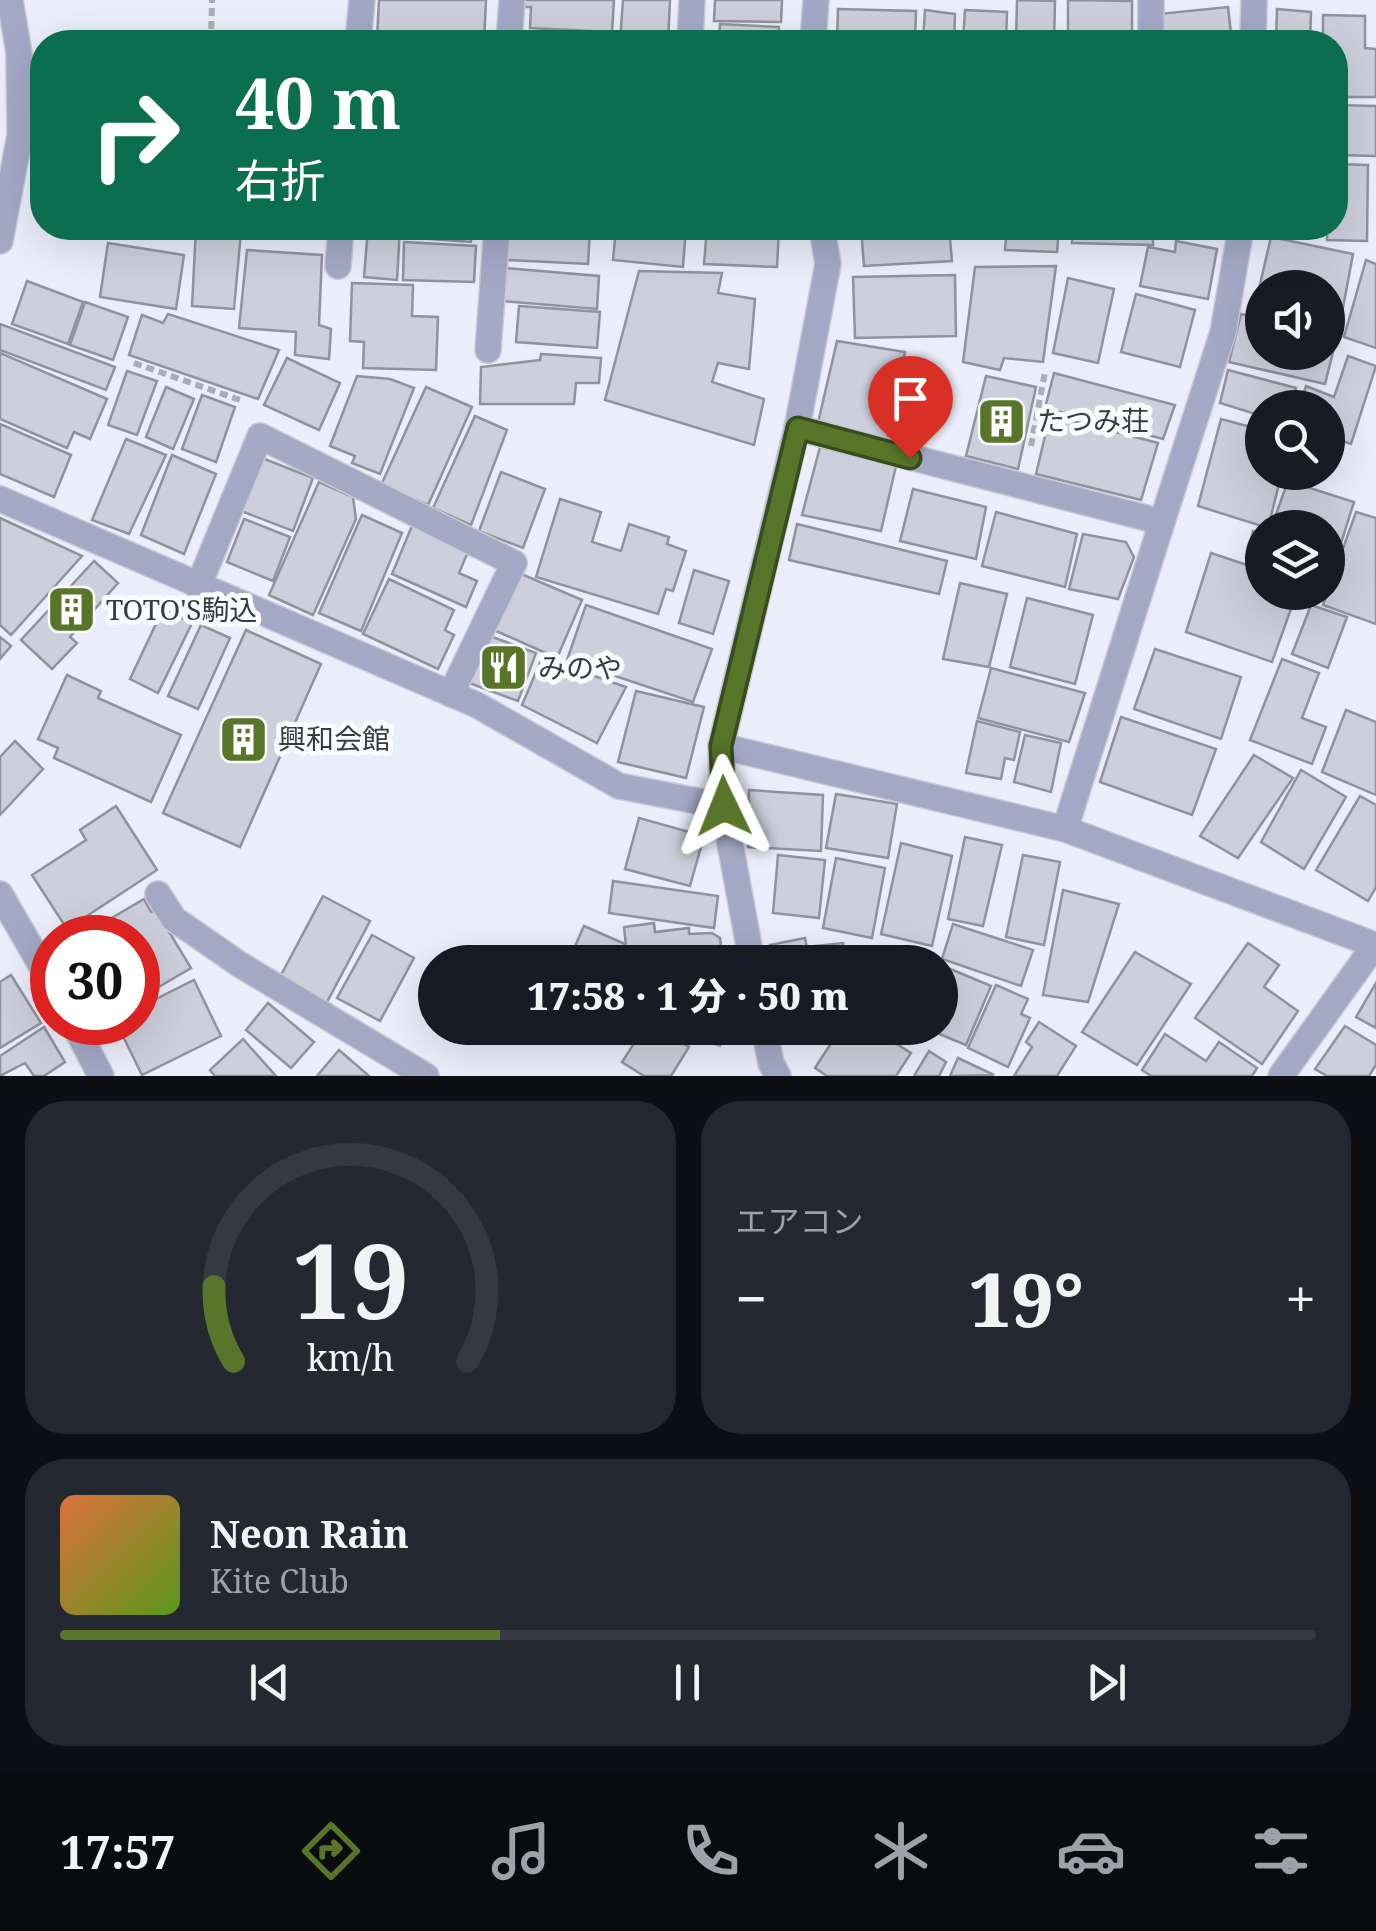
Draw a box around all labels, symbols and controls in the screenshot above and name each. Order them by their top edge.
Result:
text: 40 m [235,54,401,150]
icon: right [70,70,200,200]
text: 右折 [235,149,325,210]
map controls [1245,270,1345,610]
button: sound [1245,270,1345,370]
pin [868,356,953,459]
icon: arrive [883,371,938,426]
button: search [1245,390,1345,490]
building icon: たつみ荘 [976,395,1028,447]
place label: たつみ荘 [1037,401,1149,439]
button: layers [1245,510,1345,610]
building icon: TOTO'S駒込 [45,584,97,636]
place label: TOTO'S駒込 [106,590,258,628]
restaurant icon: みのや [477,642,529,694]
place label: みのや [538,648,622,686]
building icon: 興和会館 [217,713,269,765]
place label: 興和会館 [278,719,390,757]
position arrow [672,754,776,858]
speed limit sign: 30 [30,915,160,1045]
text: 17:58 · 1 分 · 50 m [527,969,849,1021]
text: エアコン [736,1199,864,1242]
text: 19 [291,1208,409,1349]
text: 19° [969,1247,1084,1349]
text: − [736,1260,767,1335]
text: + [1285,1260,1316,1335]
text: km/h [306,1333,394,1381]
text: Neon Rain [210,1507,409,1559]
text: Kite Club [210,1559,349,1602]
icon: previous [242,1655,297,1710]
icon: pause [660,1655,715,1710]
icon: next [1079,1655,1134,1710]
icon: directions [296,1816,366,1886]
icon: music [486,1816,556,1886]
icon: phone [676,1816,746,1886]
icon: climate [866,1816,936,1886]
icon: car [1056,1816,1126,1886]
icon: filters [1246,1816,1316,1886]
text: 17:57 [60,1821,175,1882]

